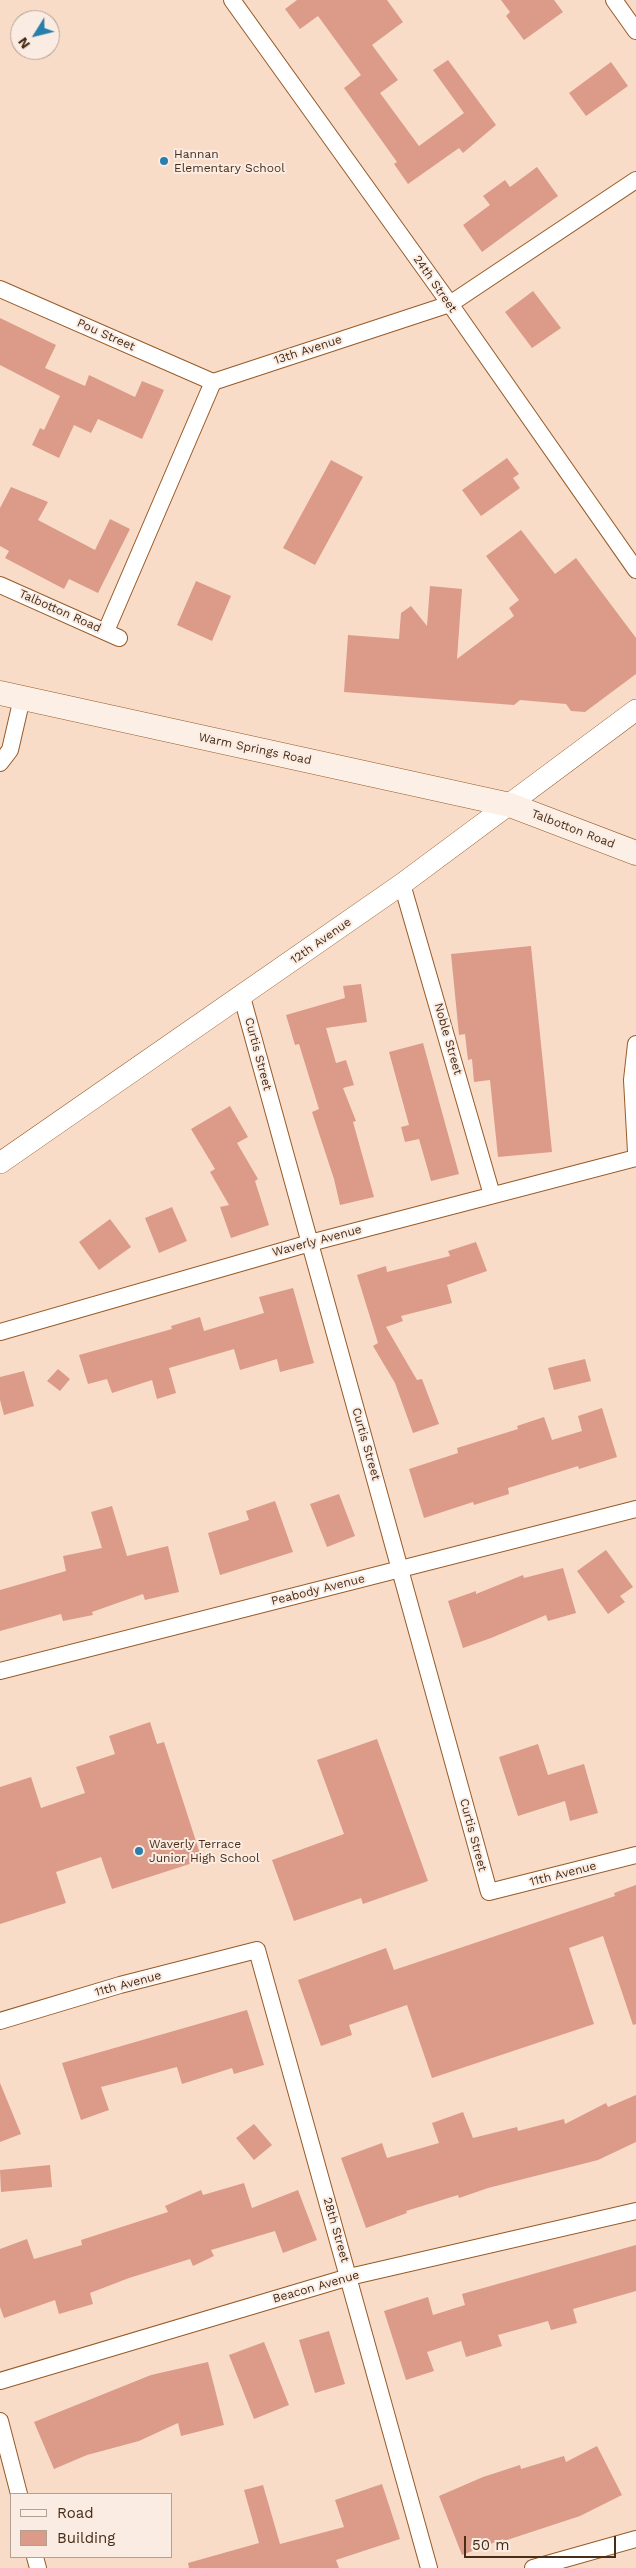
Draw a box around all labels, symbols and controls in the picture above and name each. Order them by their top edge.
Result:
north arrow [10,10,60,60]
text: N [14,34,33,52]
place label: Hannan Elementary School [174,147,285,175]
marker: Hannan Elementary School [158,155,170,167]
street label: 24th Street [410,253,460,315]
street label: Pou Street [75,316,137,354]
street label: 13th Avenue [272,332,344,368]
street label: Talbotton Road [17,586,103,636]
street label: Warm Springs Road [197,730,313,768]
street label: Talbotton Road [529,806,617,852]
street label: 12th Avenue [288,915,354,967]
street label: Noble Street [431,1001,465,1077]
street label: Curtis Street [241,1016,275,1092]
street label: Waverly Avenue [271,1222,363,1260]
street label: Curtis Street [349,1406,383,1482]
street label: Peabody Avenue [270,1571,366,1609]
street label: Curtis Street [456,1797,490,1873]
place label: Waverly Terrace Junior High School [149,1837,260,1865]
marker: Waverly Terrace Junior High School [133,1845,145,1857]
street label: 11th Avenue [528,1859,598,1889]
street label: 11th Avenue [93,1968,163,2000]
street label: 28th Street [320,2196,352,2264]
street label: Beacon Avenue [271,2268,361,2306]
legend [10,2493,172,2558]
text: Road [57,2504,94,2522]
scale bar [466,2526,618,2558]
text: Building [57,2529,115,2547]
text: 50 m [472,2536,509,2554]

